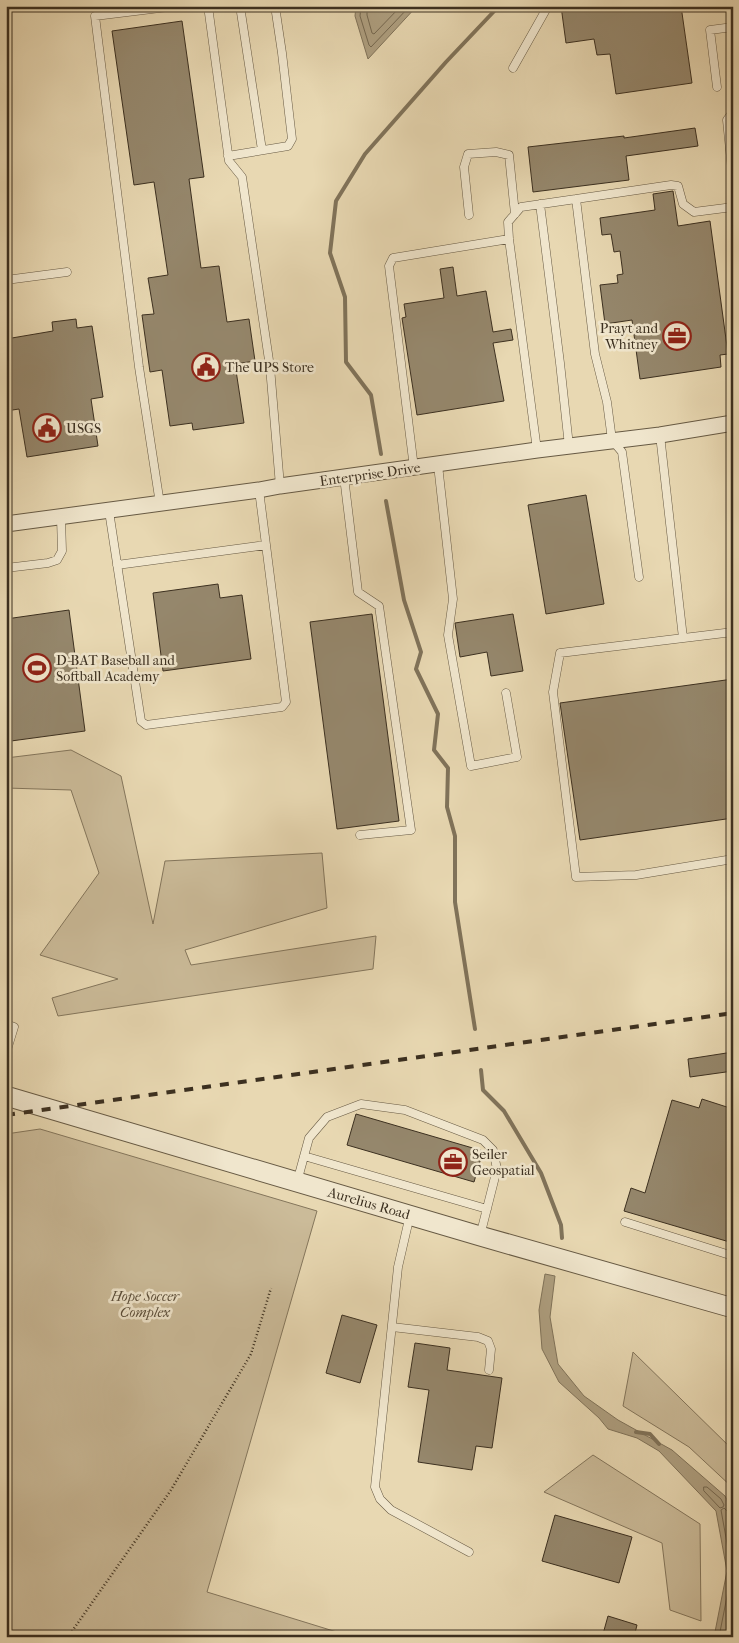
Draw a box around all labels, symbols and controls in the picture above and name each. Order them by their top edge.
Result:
place label: Prayt and Whitney [600,320,659,353]
office icon: Prayt and Whitney [662,321,692,351]
public building icon: The UPS Store [191,352,221,382]
place label: The UPS Store [225,359,314,376]
public building icon: USGS [32,413,62,443]
place label: USGS [66,420,101,437]
street label: Enterprise Drive [319,459,422,490]
place label: D-BAT Baseball and Softball Academy [56,652,175,685]
sports icon: D-BAT Baseball and Softball Academy [22,653,52,683]
place label: Seiler Geospatial [472,1146,535,1179]
office icon: Seiler Geospatial [438,1147,468,1177]
street label: Aurelius Road [325,1183,412,1223]
park label: Hope Soccer Complex [110,1288,181,1321]

